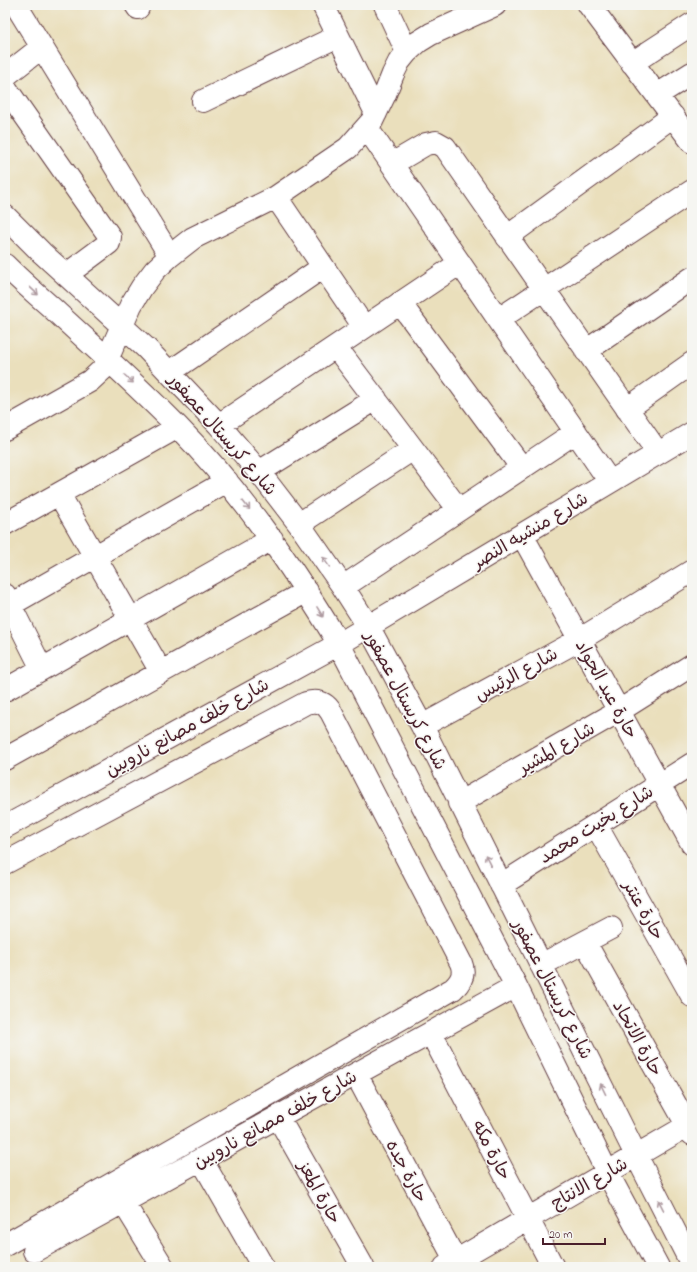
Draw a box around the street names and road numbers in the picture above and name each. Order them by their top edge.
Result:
street label: شارع كريستال عصفور [160,367,282,502]
street label: شارع منشيه النصر [466,487,594,578]
street label: شارع كريستال عصفور [356,625,452,775]
street label: حارة عبد الجواد [567,636,643,744]
street label: شارع الرئيس [471,642,563,709]
street label: شارع خلف مصانع ناروبين [101,673,275,785]
street label: شارع المشير [512,717,601,783]
street label: شارع بخيت محمد [535,780,659,871]
street label: حارة عنتر [614,875,669,946]
street label: شارع كريستال عصفور [504,913,598,1065]
street label: حارة الاتحاد [605,996,668,1082]
street label: شارع خلف مصانع ناروبين [189,1065,363,1177]
street label: حارة مكه [464,1116,516,1185]
street label: حارة جده [378,1136,433,1208]
street label: شارع الانتاج [547,1152,633,1217]
street label: حارة المعز [289,1155,346,1229]

